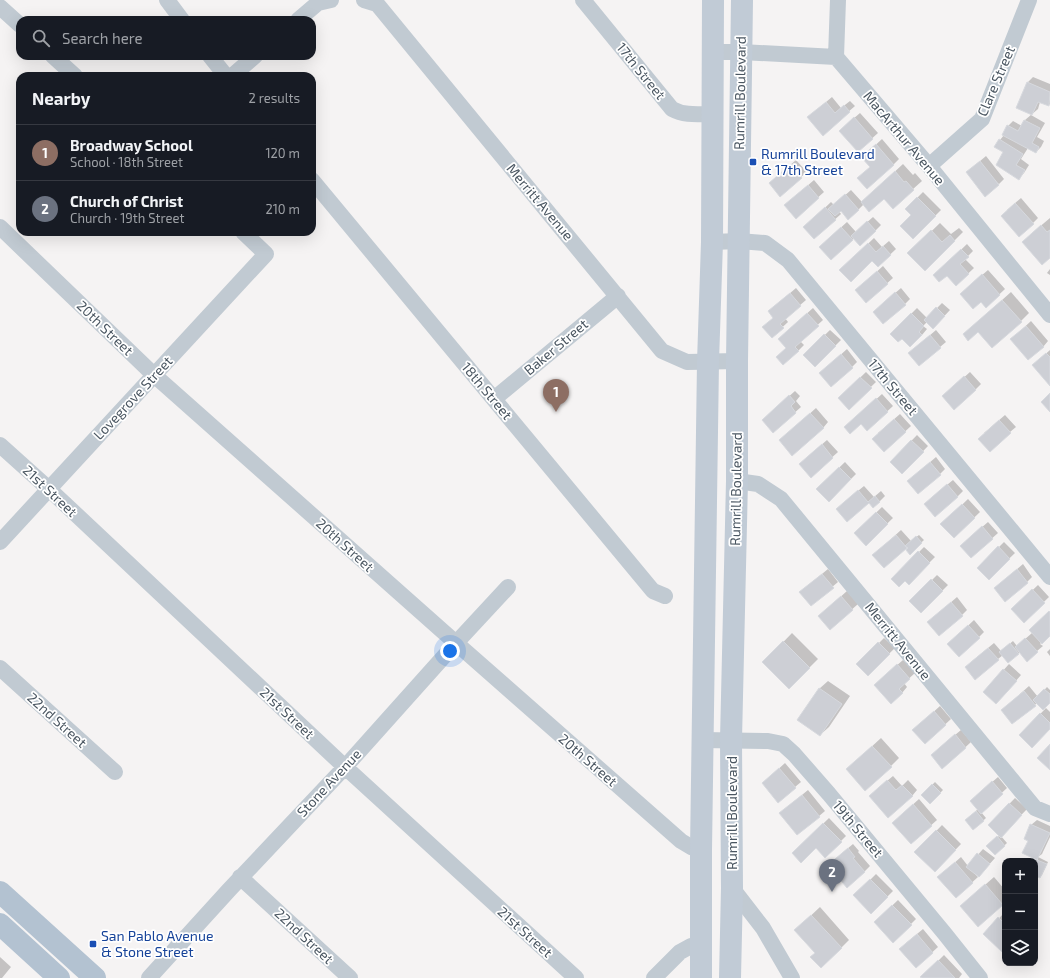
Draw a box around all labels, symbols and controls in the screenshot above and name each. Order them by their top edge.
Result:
search box [16,16,316,60]
icon: search [30,27,52,49]
text: Search here [62,29,143,47]
street label: Rumrill Boulevard [730,36,749,150]
street label: 17th Street [613,39,669,103]
street label: Clare Street [973,43,1018,119]
street label: MacArthur Avenue [860,87,949,188]
text: Nearby [32,88,90,108]
text: 2 results [248,90,300,106]
text: Broadway School [70,136,193,154]
text: 1 [42,145,48,161]
text: 120 m [265,145,300,161]
place label: Rumrill Boulevard & 17th Street [761,145,875,178]
text: School · 18th Street [70,154,183,170]
marker: Rumrill Boulevard & 17th Street [748,157,758,167]
street label: Merritt Avenue [503,160,577,243]
text: Church of Christ [70,192,183,210]
text: 2 [41,201,49,217]
text: 210 m [265,201,300,217]
text: Church · 19th Street [70,210,184,226]
street label: 20th Street [74,297,137,359]
street label: Baker Street [520,315,591,378]
street label: Lovegrove Street [90,352,176,443]
street label: 17th Street [865,355,922,418]
street label: 18th Street [459,359,516,423]
pin: 1 [543,379,569,412]
street label: Rumrill Boulevard [726,432,745,546]
street label: 21st Street [20,461,81,520]
street label: 20th Street [313,514,378,575]
street label: Merritt Avenue [862,598,935,683]
your location [440,641,460,661]
street label: 21st Street [257,683,318,742]
street label: 22nd Street [24,689,90,751]
street label: 20th Street [556,730,621,790]
street label: Stone Avenue [293,745,364,820]
street label: Rumrill Boulevard [723,756,740,870]
street label: 19th Street [830,797,887,861]
map controls [1002,858,1038,966]
button: + [1002,858,1038,894]
pin: 2 [819,859,845,892]
button: − [1002,894,1038,930]
street label: 21st Street [494,903,556,961]
street label: 22nd Street [272,904,337,967]
place label: San Pablo Avenue & Stone Street [101,927,213,960]
button: layers [1002,930,1038,966]
marker: San Pablo Avenue & Stone Street [88,939,98,949]

